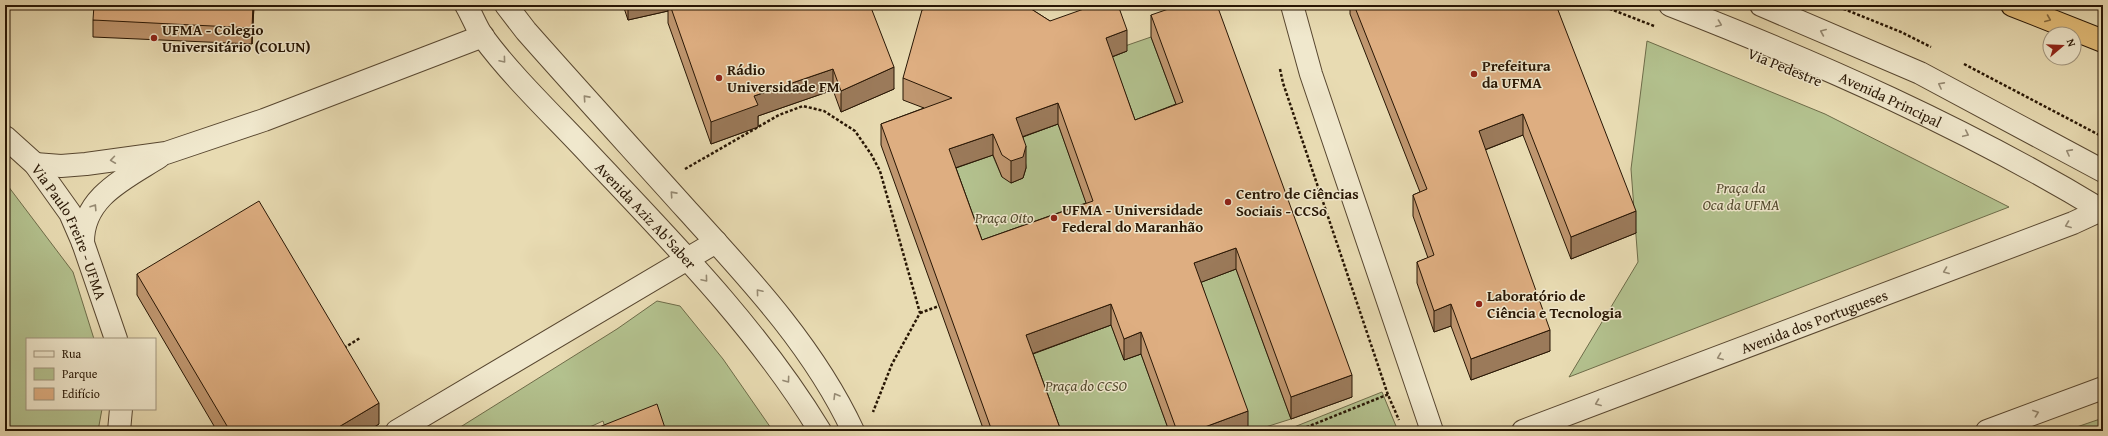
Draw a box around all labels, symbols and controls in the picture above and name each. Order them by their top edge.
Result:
one-way arrow [2045,15,2052,23]
place label: UFMA - Colegio Universitário (COLUN) [162,19,310,57]
one-way arrow [1716,20,1723,28]
north arrow [2042,26,2082,66]
one-way arrow [1819,28,1826,36]
marker: UFMA - Colegio Universitário (COLUN) [149,33,159,43]
text: N [2063,37,2080,49]
street label: Via Pedestre [1745,42,1825,92]
place label: Prefeitura da UFMA [1482,55,1551,93]
one-way arrow [499,56,506,63]
place label: Rádio Universidade FM [727,59,840,97]
street label: Avenida Principal [1836,66,1946,132]
marker: Prefeitura da UFMA [1469,69,1479,79]
marker: Rádio Universidade FM [714,73,724,83]
one-way arrow [1938,82,1946,89]
one-way arrow [583,95,590,103]
one-way arrow [1962,129,1969,137]
one-way arrow [2066,149,2073,157]
one-way arrow [110,155,116,164]
street label: Avenida Aziz Ab'Saber [591,157,702,273]
street label: Via Paulo Freire - UFMA [27,159,112,302]
park label: Praça da Oca da UFMA [1703,177,1779,215]
place label: Centro de Ciências Sociais - CCSo [1236,183,1359,221]
one-way arrow [671,192,678,199]
marker: Centro de Ciências Sociais - CCSo [1223,197,1233,207]
place label: UFMA - Universidade Federal do Maranhão [1062,199,1203,237]
one-way arrow [89,204,97,211]
park label: Praça Oito [974,207,1034,228]
marker: UFMA - Universidade Federal do Maranhão [1049,213,1059,223]
one-way arrow [2064,220,2071,228]
one-way arrow [1943,266,1950,274]
one-way arrow [701,275,708,282]
street label: Avenida dos Portugueses [1737,284,1890,358]
place label: Laboratório de Ciência e Tecnologia [1487,285,1622,323]
one-way arrow [756,289,763,297]
marker: Laboratório de Ciência e Tecnologia [1474,299,1484,309]
legend [26,338,156,410]
text: Rua [62,345,81,362]
one-way arrow [1716,352,1723,360]
text: Parque [62,365,98,382]
park label: Praça do CCSO [1044,375,1128,396]
one-way arrow [782,376,790,383]
text: Edifício [62,385,100,402]
one-way arrow [833,393,840,400]
one-way arrow [1595,398,1602,406]
one-way arrow [2033,409,2040,417]

